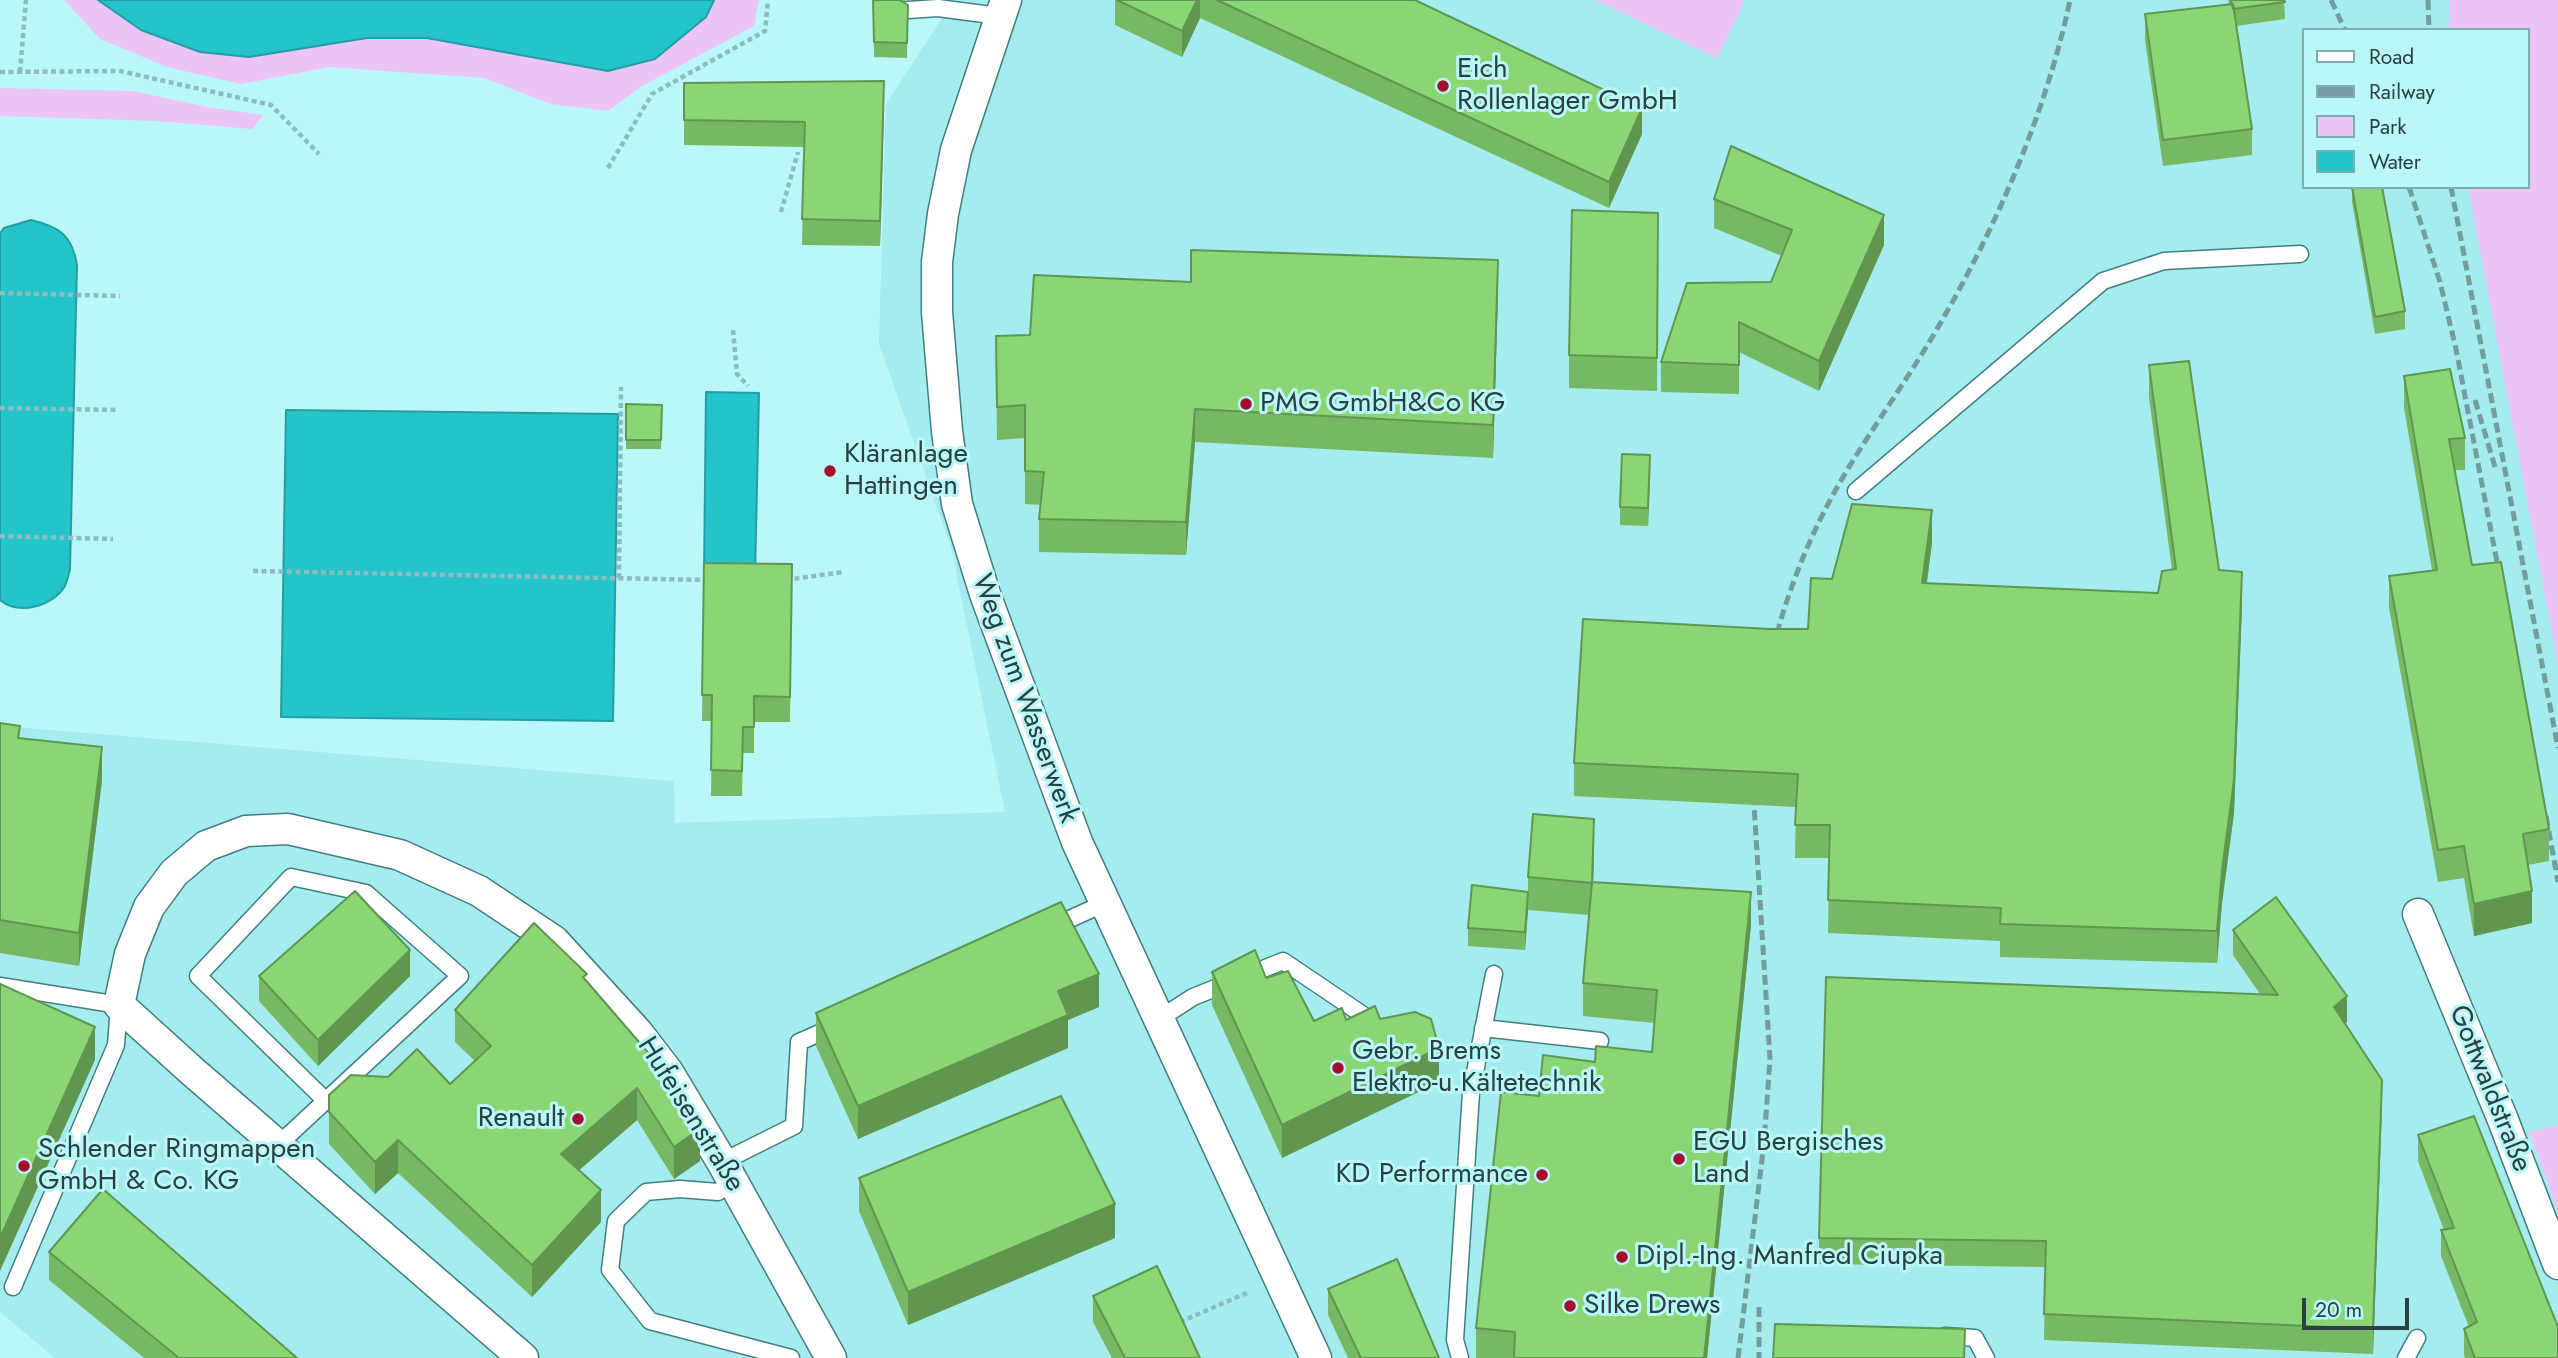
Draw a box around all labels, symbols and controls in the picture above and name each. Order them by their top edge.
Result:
legend [2302,28,2530,189]
text: Road [2369,42,2414,72]
place label: Eich Rollenlager GmbH [1457,53,1678,119]
text: Railway [2369,77,2435,107]
marker: Eich Rollenlager GmbH [1435,78,1451,94]
text: Park [2369,112,2406,142]
text: Water [2369,147,2421,177]
place label: PMG GmbH&Co KG [1260,387,1506,421]
marker: PMG GmbH&Co KG [1238,396,1254,412]
place label: Kläranlage Hattingen [844,438,968,504]
marker: Kläranlage Hattingen [822,463,838,479]
street label: Weg zum Wasserwerk [963,570,1085,828]
street label: Gottwaldstraße [2440,1001,2538,1177]
street label: Hufeisenstraße [629,1031,751,1199]
place label: Gebr. Brems Elektro-u.Kältetechnik [1352,1035,1601,1101]
marker: Gebr. Brems Elektro-u.Kältetechnik [1330,1060,1346,1076]
place label: Renault [478,1102,564,1136]
marker: Renault [570,1111,586,1127]
place label: EGU Bergisches Land [1693,1126,1884,1192]
place label: Schlender Ringmappen GmbH & Co. KG [38,1133,315,1199]
marker: EGU Bergisches Land [1671,1151,1687,1167]
marker: Schlender Ringmappen GmbH & Co. KG [16,1158,32,1174]
place label: KD Performance [1336,1158,1528,1192]
marker: KD Performance [1534,1167,1550,1183]
place label: Dipl.-Ing. Manfred Ciupka [1636,1240,1943,1274]
marker: Dipl.-Ing. Manfred Ciupka [1614,1249,1630,1265]
scale bar [2306,1284,2413,1328]
place label: Silke Drews [1584,1289,1720,1323]
text: 20 m [2315,1295,2362,1325]
marker: Silke Drews [1562,1298,1578,1314]

